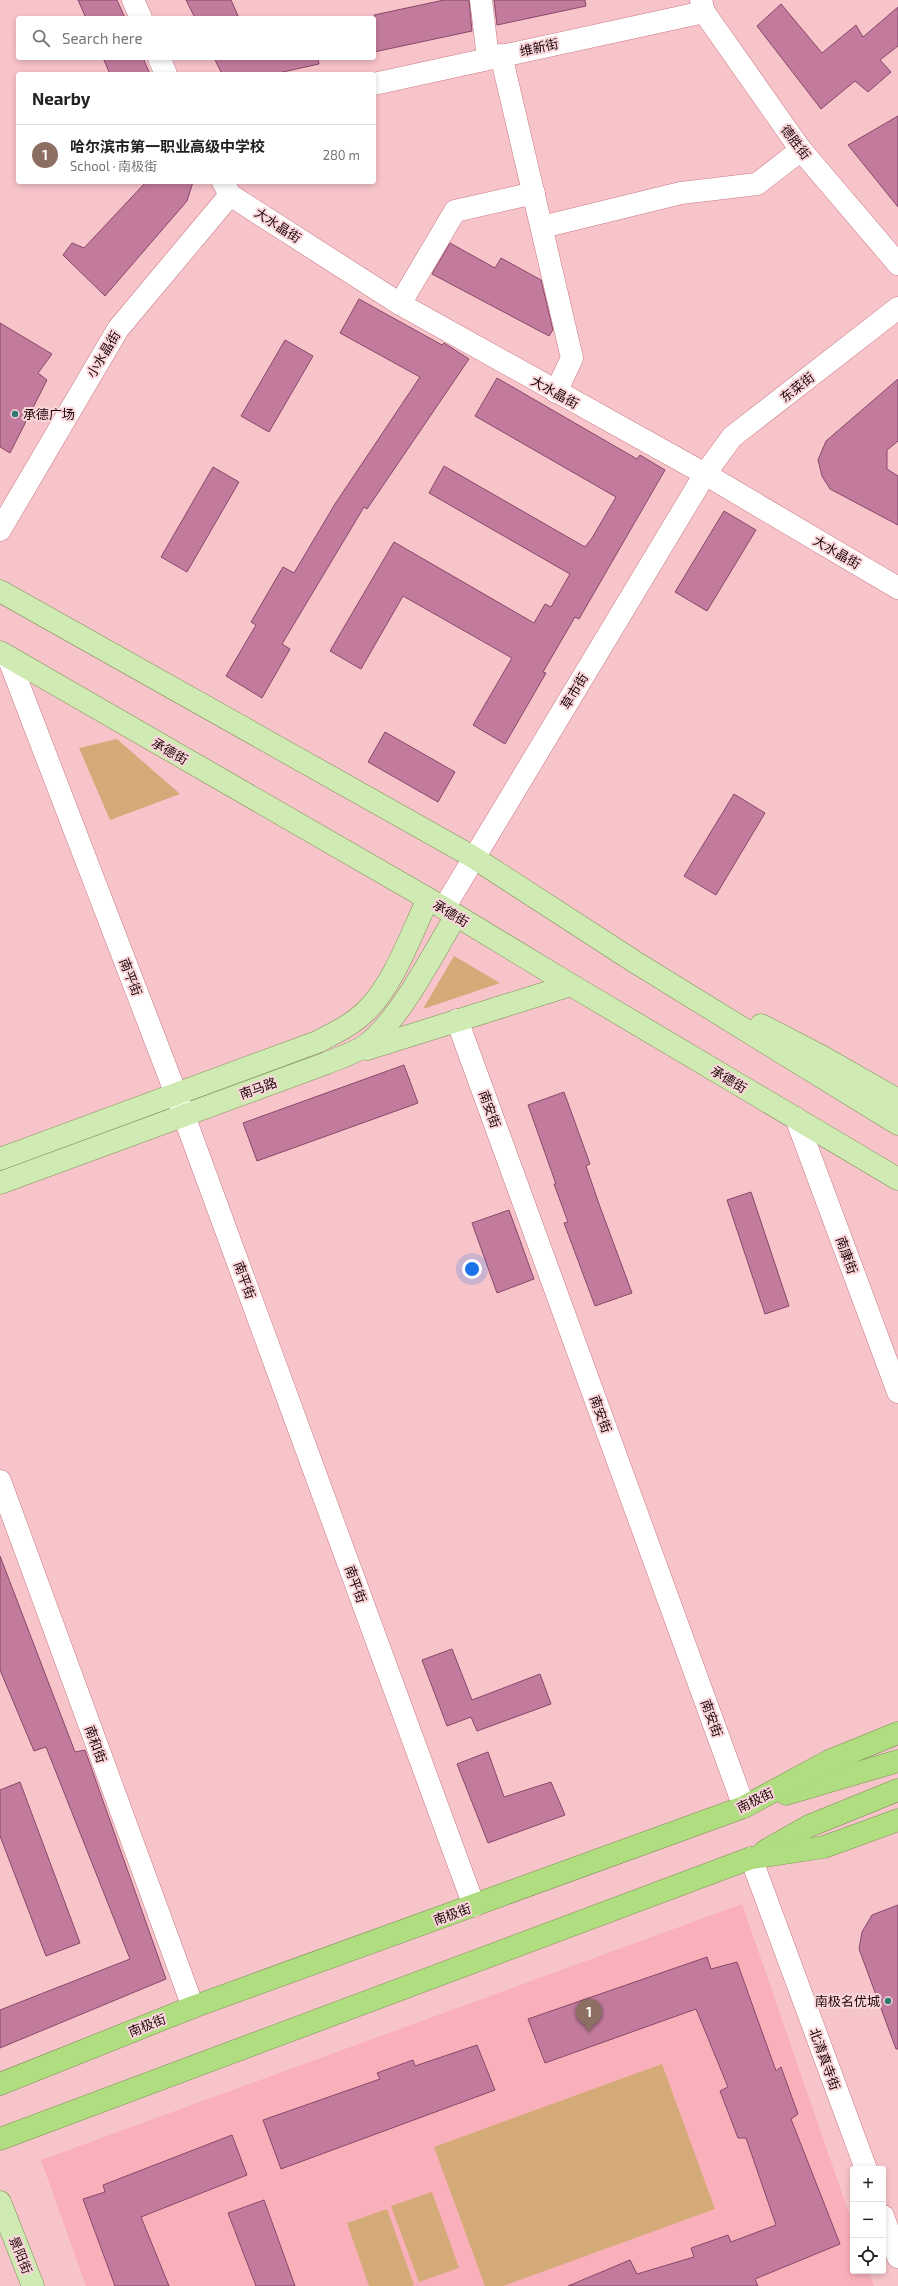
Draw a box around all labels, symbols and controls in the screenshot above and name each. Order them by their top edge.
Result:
search box [16,16,376,60]
icon: search [30,27,52,49]
text: Search here [62,29,143,47]
street label: 维新街 [518,35,560,59]
text: Nearby [32,88,90,108]
street label: 德胜街 [778,122,814,162]
text: 哈尔滨市第一职业高级中学校 [70,137,265,155]
text: 1 [42,147,48,163]
text: 280 m [323,147,360,163]
text: School · 南极街 [70,158,157,174]
street label: 大水晶街 [252,204,304,246]
street label: 小水晶街 [83,328,123,380]
street label: 东菜街 [777,369,817,405]
street label: 大水晶街 [528,372,582,412]
place label: 承德广场 [23,406,75,422]
marker: 承德广场 [10,409,20,419]
street label: 大水晶街 [810,532,864,572]
street label: 草市街 [557,670,591,712]
street label: 承德街 [149,734,191,768]
street label: 承德街 [430,896,472,930]
street label: 南平街 [117,956,145,998]
street label: 承德街 [708,1062,750,1096]
street label: 南马路 [237,1074,279,1102]
street label: 南安街 [476,1088,504,1130]
street label: 南康街 [833,1234,861,1276]
street label: 南平街 [231,1259,259,1301]
your location [462,1259,482,1279]
street label: 南安街 [587,1393,615,1435]
street label: 南平街 [342,1563,370,1605]
street label: 南安街 [698,1697,726,1739]
street label: 南和街 [82,1723,110,1765]
street label: 南极街 [734,1784,776,1816]
street label: 南极街 [431,1900,473,1928]
place label: 南极名优城 [815,1993,880,2009]
marker: 南极名优城 [883,1996,893,2006]
pin: 1 [576,1999,602,2032]
street label: 南极街 [126,2010,168,2040]
street label: 北清真寺街 [806,2026,844,2092]
map controls [850,2166,886,2274]
button: + [850,2166,886,2202]
button: − [850,2202,886,2238]
street label: 景阳街 [6,2234,36,2276]
button: locate [850,2238,886,2274]

